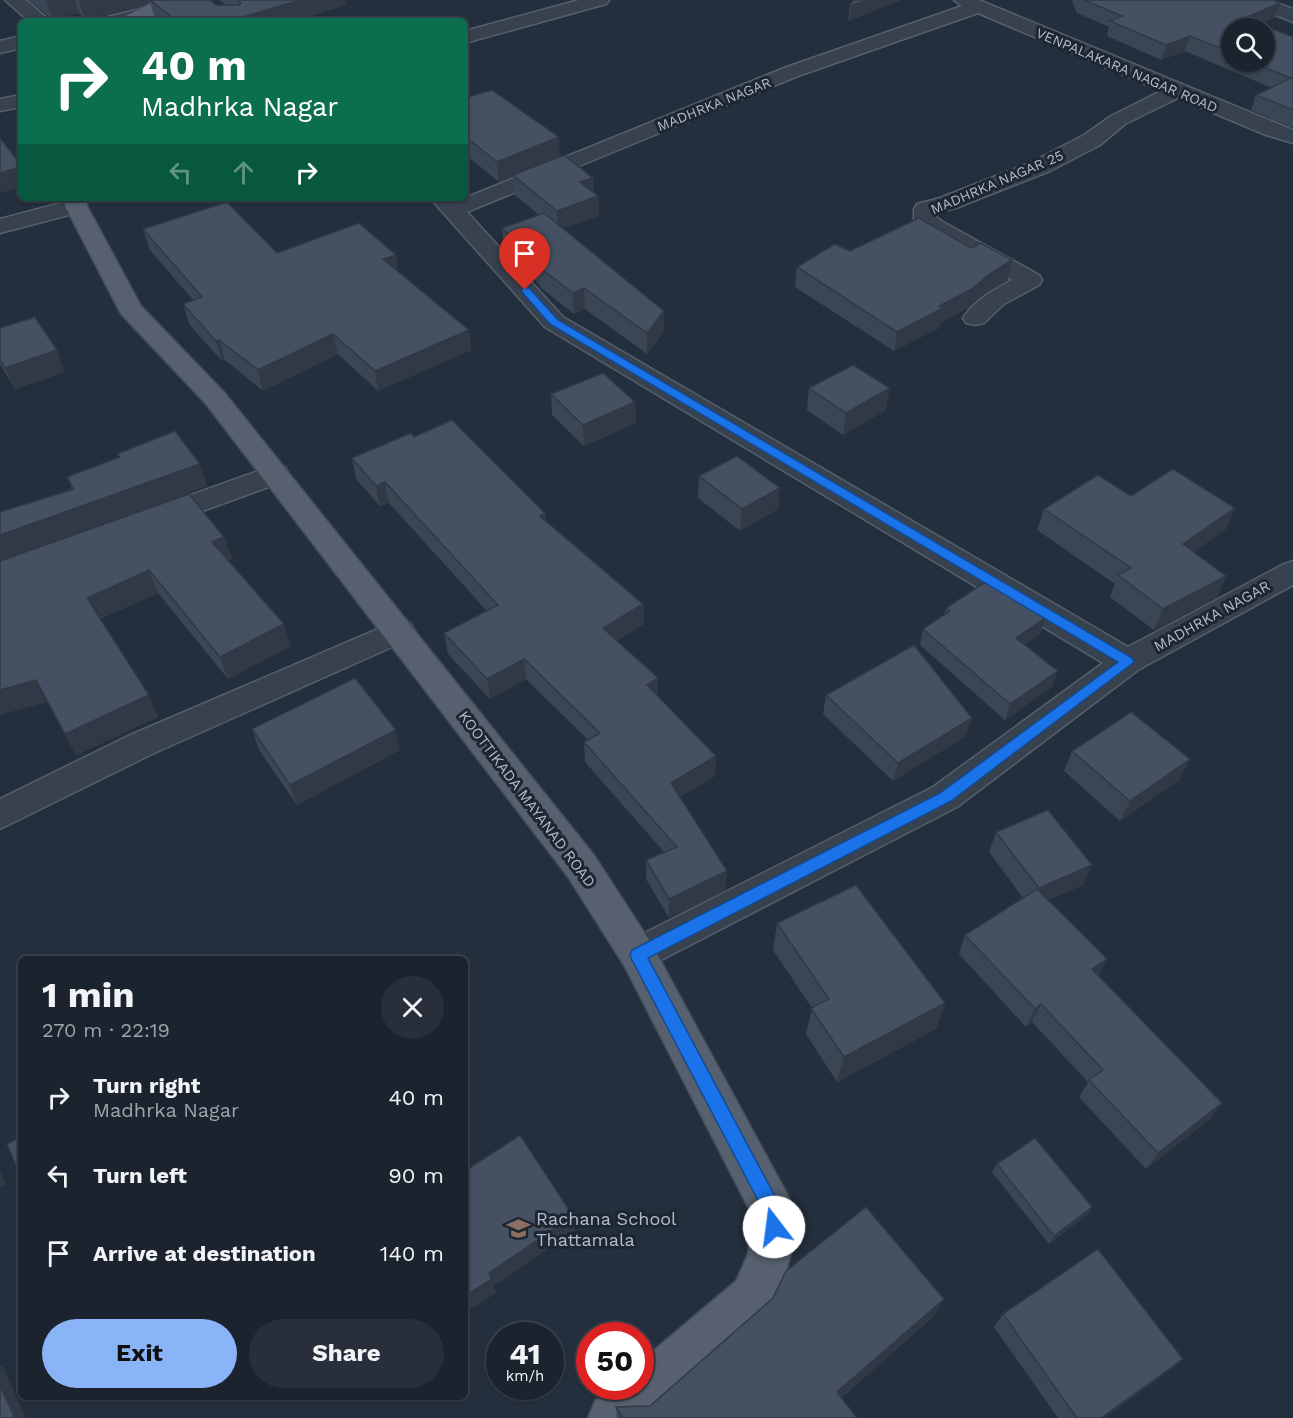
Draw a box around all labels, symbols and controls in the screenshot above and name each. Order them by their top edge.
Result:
map controls [1221,18,1275,72]
button: search [1221,18,1275,72]
street label: VENPALAKARA NAGAR ROAD [1034,24,1220,116]
text: 40 m [141,41,247,90]
icon: right [42,42,120,120]
street label: MADHRKA NAGAR [655,74,773,134]
text: Madhrka Nagar [141,91,338,123]
street label: MADHRKA NAGAR 25 [928,147,1066,217]
icon: left [164,156,197,189]
icon: ahead [227,156,260,189]
icon: right [290,156,323,189]
pin [499,228,550,290]
icon: arrive [508,237,541,270]
street label: MADHRKA NAGAR [1151,577,1273,655]
street label: KOOTTIKADA MAYANAD ROAD [455,707,599,891]
text: 1 min [42,974,134,1016]
button: close [381,976,444,1039]
text: 270 m · 22:19 [42,1018,170,1042]
text: Turn right [93,1073,200,1098]
icon: right [42,1081,75,1114]
text: 40 m [388,1085,444,1110]
text: Madhrka Nagar [93,1098,239,1122]
icon: left [42,1159,75,1192]
text: Turn left [93,1163,187,1188]
text: 90 m [388,1163,444,1188]
position arrow [742,1195,806,1259]
place label: Rachana School Thattamala [536,1208,677,1250]
school or university icon: Rachana School Thattamala [505,1215,531,1241]
icon: arrive [42,1237,75,1270]
text: Arrive at destination [93,1241,316,1266]
text: 140 m [380,1241,444,1266]
button: Exit [42,1319,237,1388]
button: Share [249,1319,444,1388]
speed limit sign: 50 [576,1322,654,1400]
text: 41 [509,1336,541,1371]
text: km/h [506,1367,544,1385]

